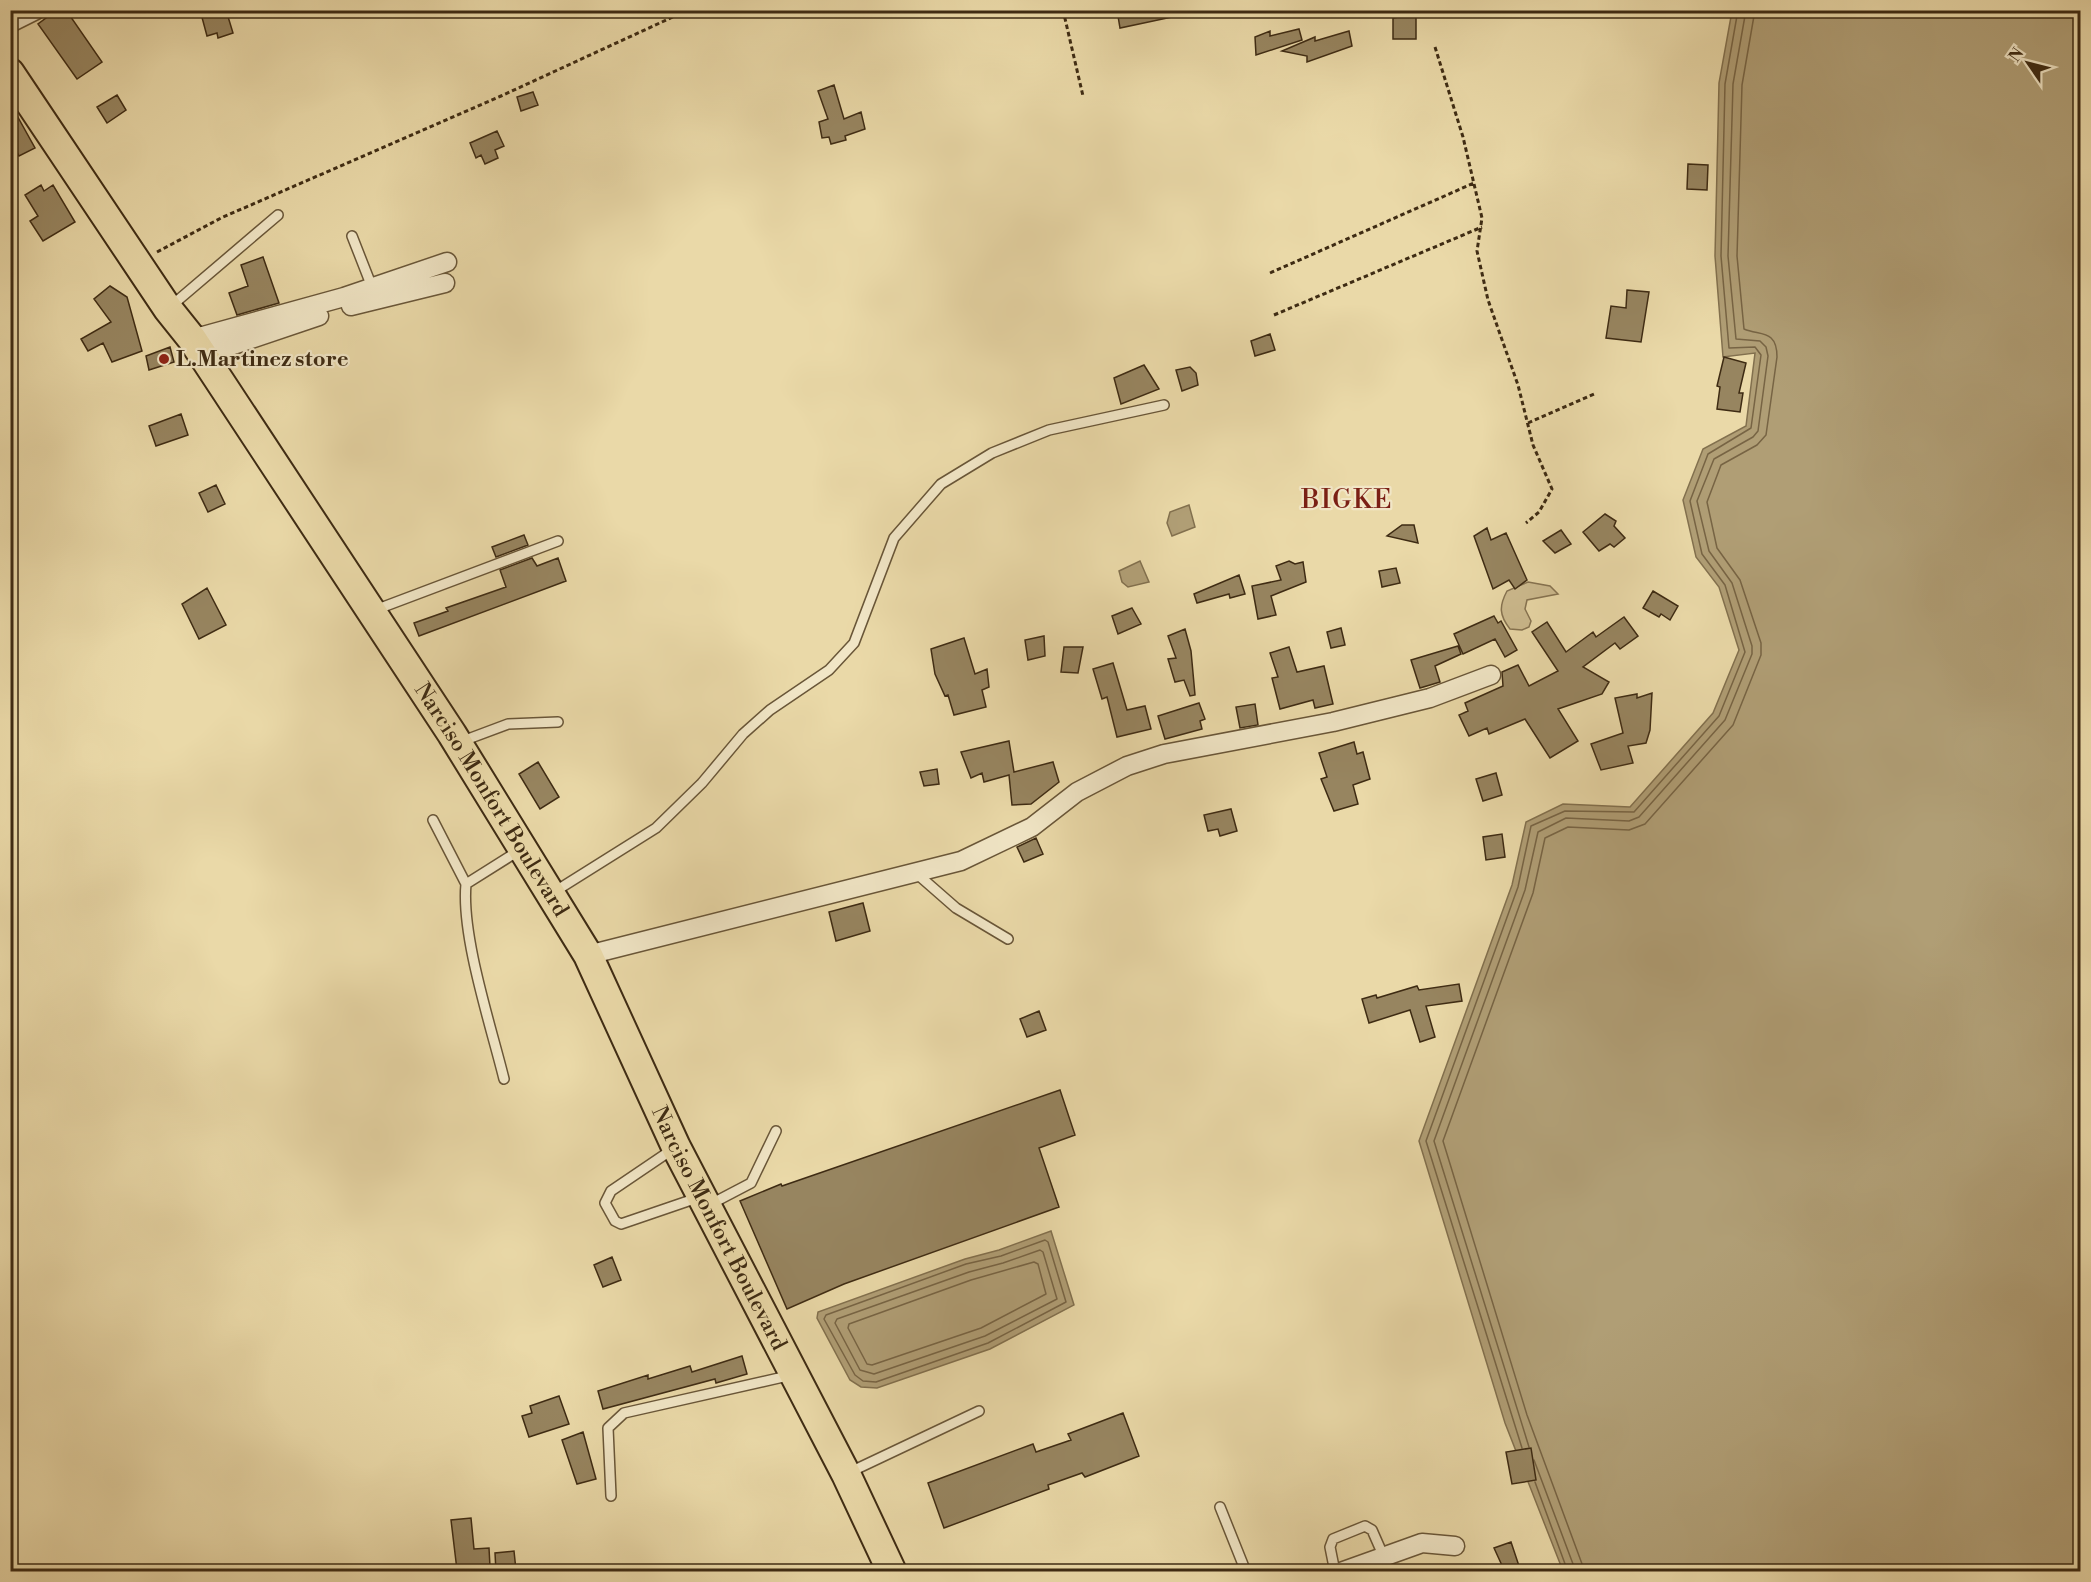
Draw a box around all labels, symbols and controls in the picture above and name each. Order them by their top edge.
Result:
north arrow [1998,33,2058,93]
text: N [2005,44,2029,66]
place label: L.Martinez store [176,346,349,373]
marker: L.Martinez store [157,352,171,366]
district label: BIGKE [1300,484,1393,516]
street label: Narciso Monfort Boulevard [409,678,575,922]
street label: Narciso Monfort Boulevard [646,1102,793,1355]

